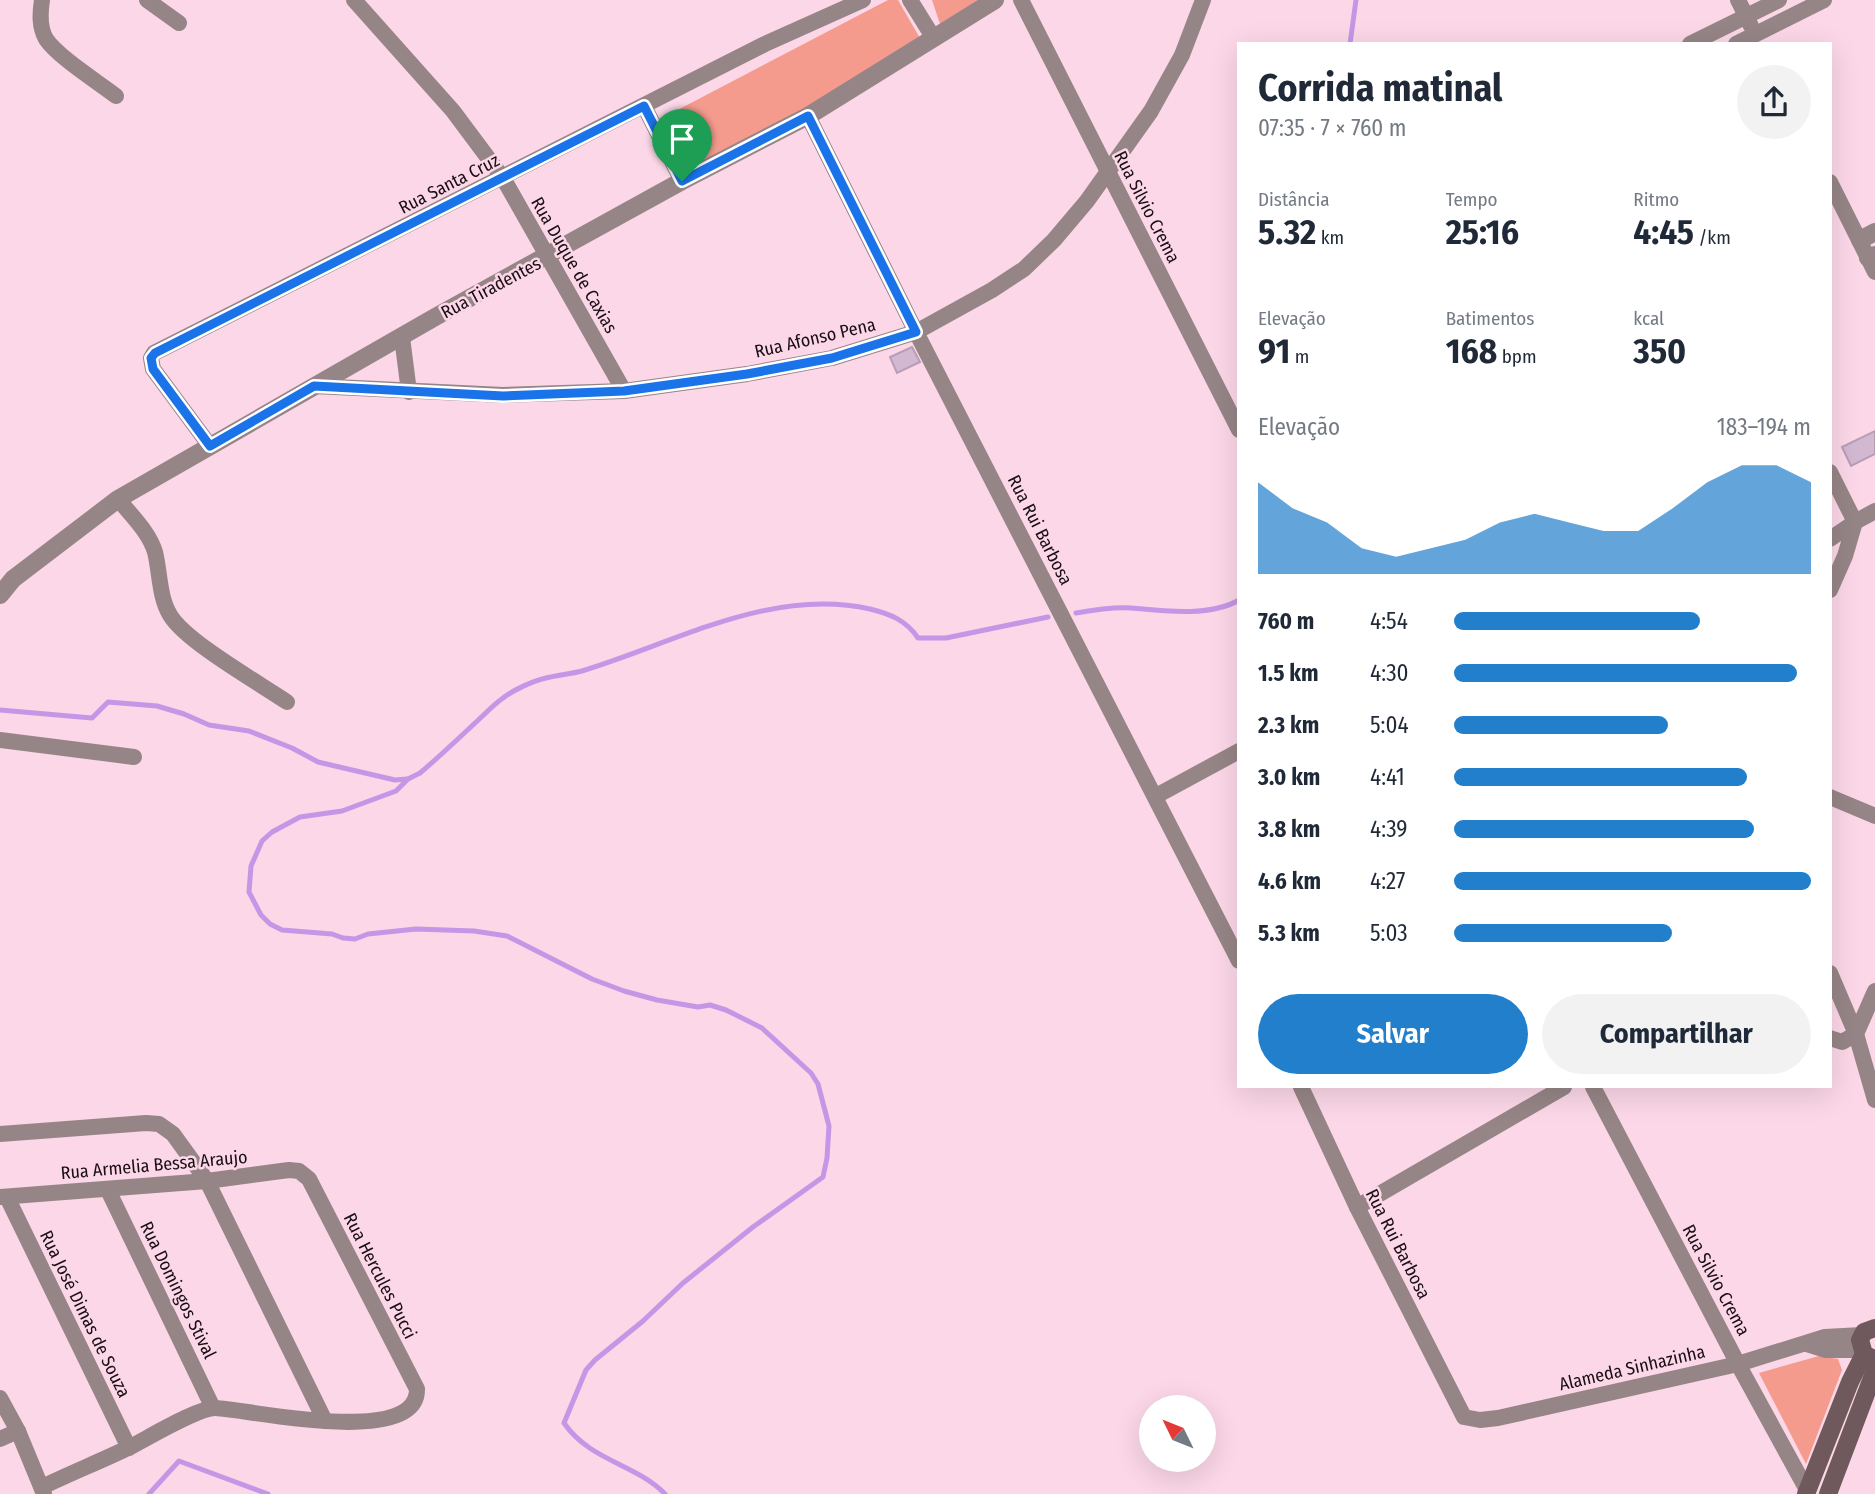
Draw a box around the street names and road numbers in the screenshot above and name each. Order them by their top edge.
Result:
street label: Rua Silvio Crema [1109,147,1185,267]
street label: Rua Santa Cruz [395,149,503,219]
street label: Rua Duque de Caxias [526,193,622,337]
street label: Rua Tiradentes [437,252,545,324]
street label: Rua Afonso Pena [752,313,878,363]
street label: Rua Rui Barbosa [1003,471,1077,589]
street label: Rua Armelia Bessa Araujo [60,1146,248,1184]
street label: Rua Rui Barbosa [1361,1185,1435,1303]
street label: Rua Hercules Pucci [339,1209,421,1343]
street label: Rua Domingos Stival [135,1218,221,1363]
street label: Rua Silvio Crema [1677,1221,1755,1340]
street label: Rua José Dimas de Souza [35,1227,135,1401]
street label: Alameda Sinhazinha [1557,1340,1707,1395]

